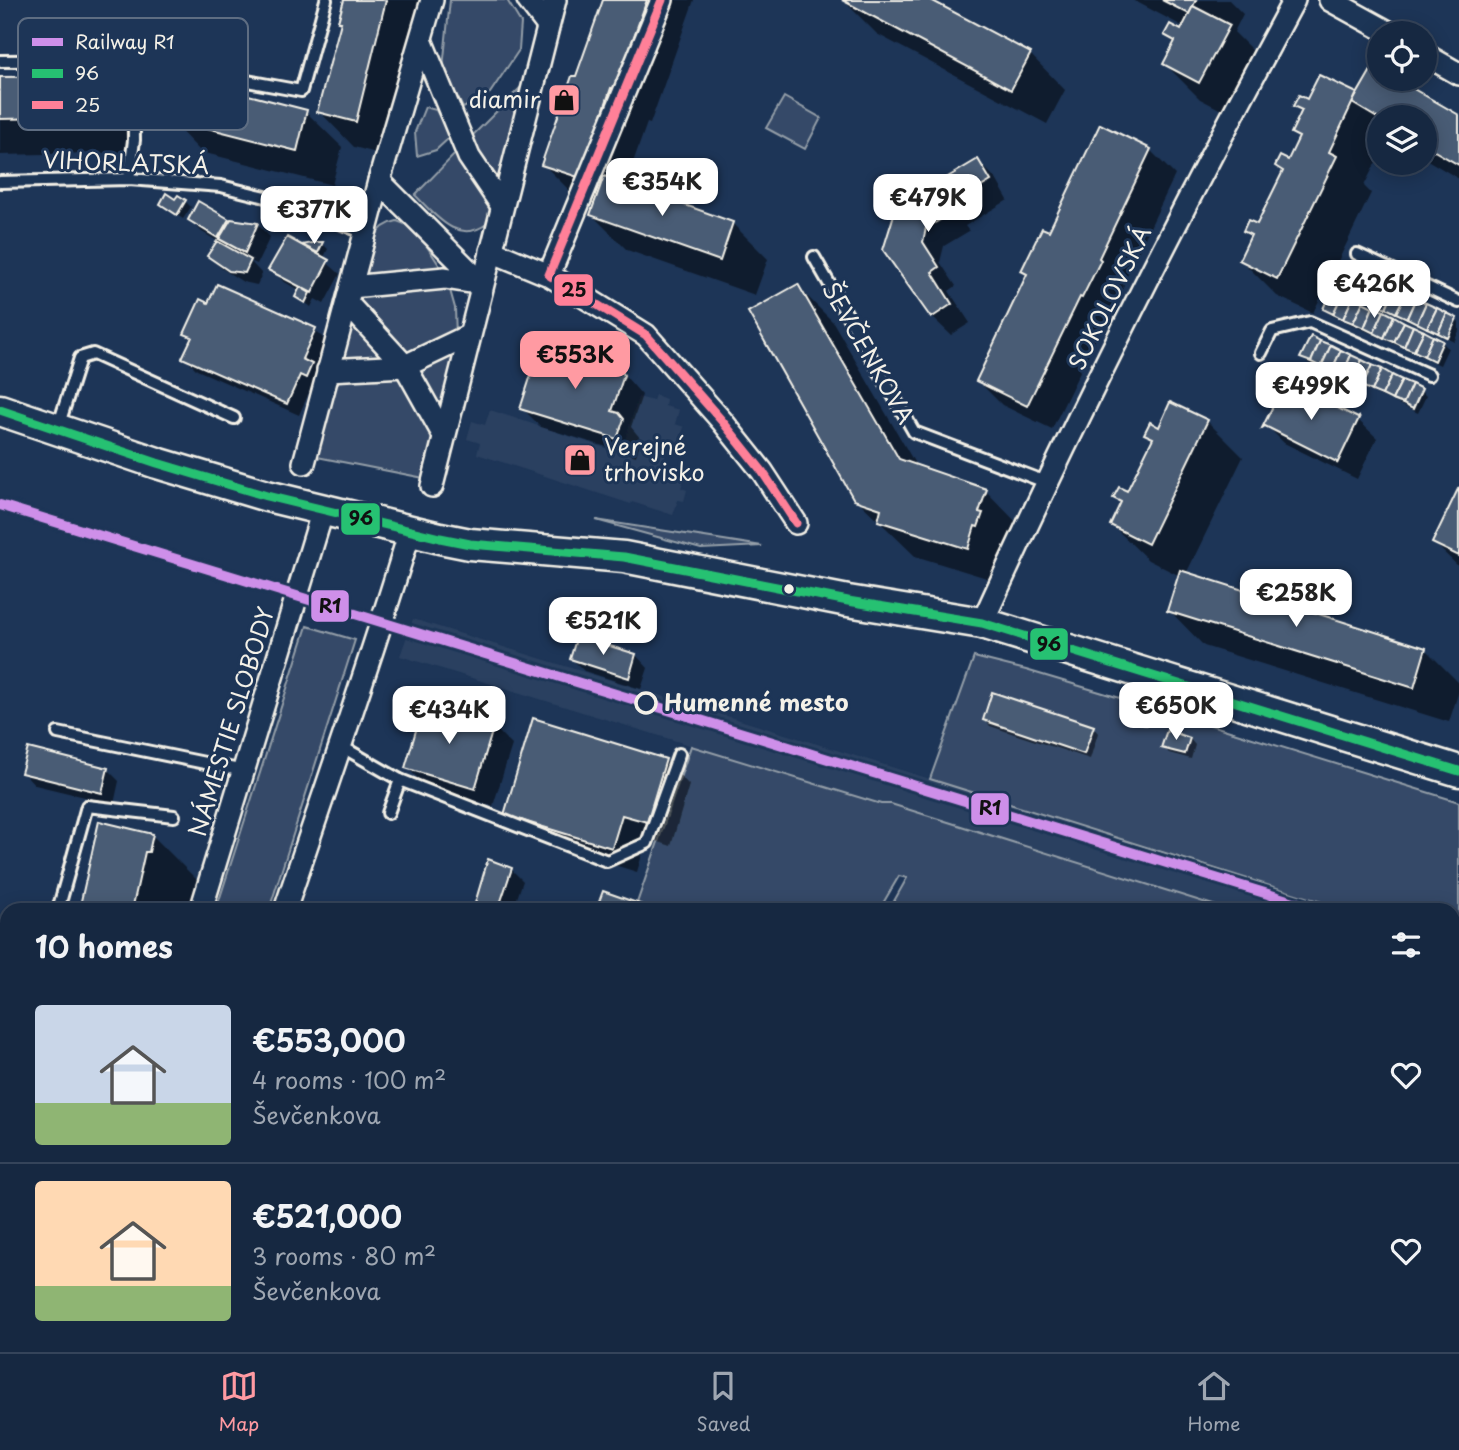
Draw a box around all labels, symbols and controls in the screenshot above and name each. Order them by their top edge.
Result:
legend [18,18,248,130]
map controls [1367,21,1437,175]
button: locate [1367,21,1437,91]
text: Railway R1 [75,27,175,55]
text: 96 [75,58,99,86]
place label: diamir [469,81,541,116]
shop icon: diamir [545,81,583,119]
text: 25 [75,90,100,118]
button: layers [1367,105,1437,175]
street label: VIHORLATSKÁ [42,141,210,182]
pin: €354K [613,158,711,218]
text: €354K [622,163,702,198]
pin: €479K [879,174,977,234]
text: €479K [889,179,967,214]
pin: €377K [265,187,363,246]
text: €377K [277,191,351,226]
street label: SOKOLOVSKÁ [1059,219,1159,375]
pin: €426K [1325,260,1423,320]
text: €426K [1333,265,1415,300]
line badge: 25 [553,273,594,307]
text: 25 [561,275,587,303]
street label: ŠEVČENKOVA [814,275,924,430]
pin: €553K [526,332,624,391]
text: €553K [536,336,614,371]
pin: €499K [1262,362,1360,422]
text: €499K [1272,367,1350,402]
place label: Verejné trhovisko [604,428,705,489]
shop icon: Verejné trhovisko [561,441,599,479]
line badge: 96 [340,502,381,536]
text: 96 [349,503,373,531]
pin: €258K [1247,570,1345,629]
text: €258K [1256,574,1336,609]
unlabelled marker [782,582,796,596]
line badge: R1 [310,589,350,623]
text: R1 [319,591,341,619]
pin: €521K [554,598,652,657]
street label: NÁMESTIE SLOBODY [179,602,282,841]
text: €521K [565,602,641,637]
line badge: 96 [1029,627,1069,661]
text: 96 [1037,629,1061,657]
pin: €650K [1127,682,1225,742]
place label: Humenné mesto [664,684,848,719]
pin: €434K [400,686,498,746]
text: €650K [1135,687,1217,722]
text: €434K [409,691,489,726]
marker: Humenné mesto [635,692,657,714]
line badge: R1 [970,792,1010,826]
text: R1 [979,793,1001,821]
text: 10 homes [35,923,173,968]
icon: filters [1387,926,1425,964]
text: €553,000 [252,1017,406,1062]
icon: home [91,1033,175,1117]
icon: heart [1387,1056,1425,1094]
text: 4 rooms · 100 m² [252,1062,446,1097]
text: Ševčenkova [252,1097,381,1132]
text: €521,000 [252,1193,402,1238]
icon: home [91,1209,175,1293]
icon: heart [1387,1232,1425,1270]
text: 3 rooms · 80 m² [252,1238,436,1273]
text: Ševčenkova [252,1273,381,1308]
tab: Map [219,1367,259,1437]
tab: Saved [696,1367,750,1437]
tab: Home [1188,1367,1240,1437]

